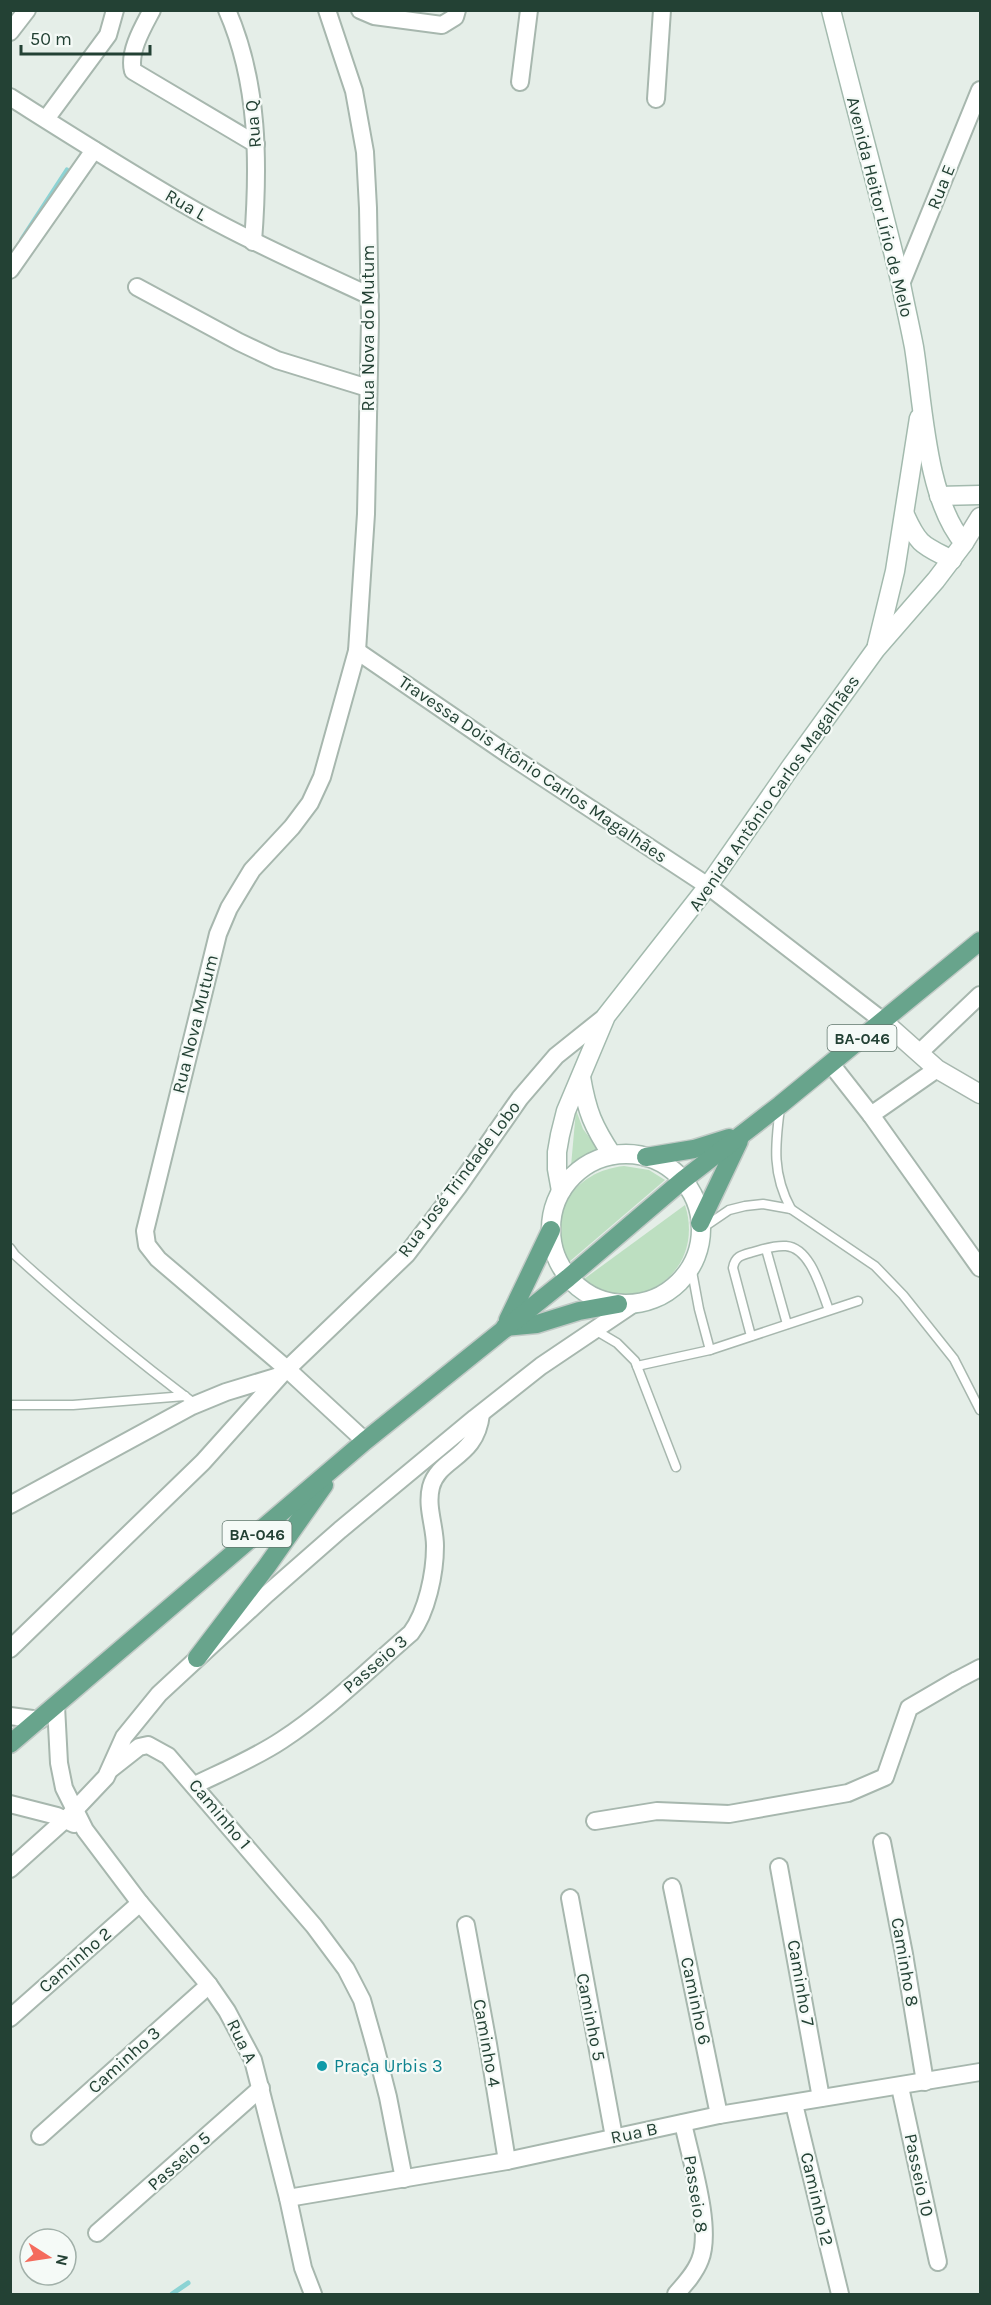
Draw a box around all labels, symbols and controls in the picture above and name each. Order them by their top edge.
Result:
scale bar [21,18,150,56]
text: 50 m [30,28,72,50]
street label: Avenida Heitor Lírio de Melo [842,94,918,320]
street label: Rua Q [240,99,266,149]
street label: Rua E [922,161,960,213]
street label: Rua L [161,184,211,226]
street label: Rua Nova do Mutum [357,245,379,411]
street label: Travessa Dois Atônio Carlos Magalhães [394,671,672,867]
street label: Avenida Antônio Carlos Magalhães [684,671,864,915]
street label: Rua Nova Mutum [167,952,223,1096]
road number: BA-046 [828,1025,896,1051]
street label: Rua José Trindade Lobo [393,1096,525,1262]
road number: BA-046 [222,1521,292,1547]
street label: Passeio 3 [338,1630,412,1698]
street label: Caminho 1 [184,1774,256,1854]
street label: Caminho 8 [886,1916,924,2008]
street label: Caminho 2 [34,1922,116,1998]
street label: Caminho 7 [783,1938,820,2029]
street label: Caminho 6 [676,1955,716,2047]
street label: Caminho 5 [572,1971,610,2063]
street label: Caminho 4 [468,1997,506,2089]
street label: Rua A [222,2015,262,2067]
street label: Caminho 3 [83,2022,165,2098]
place label: Praça Urbis 3 [334,2055,443,2077]
marker: Praça Urbis 3 [315,2059,329,2073]
street label: Rua B [609,2117,659,2149]
street label: Passeio 5 [143,2127,215,2195]
street label: Passeio 10 [899,2132,939,2218]
street label: Caminho 12 [796,2150,838,2248]
street label: Passeio 8 [679,2153,713,2235]
north arrow [18,2227,78,2287]
text: N [52,2252,73,2268]

